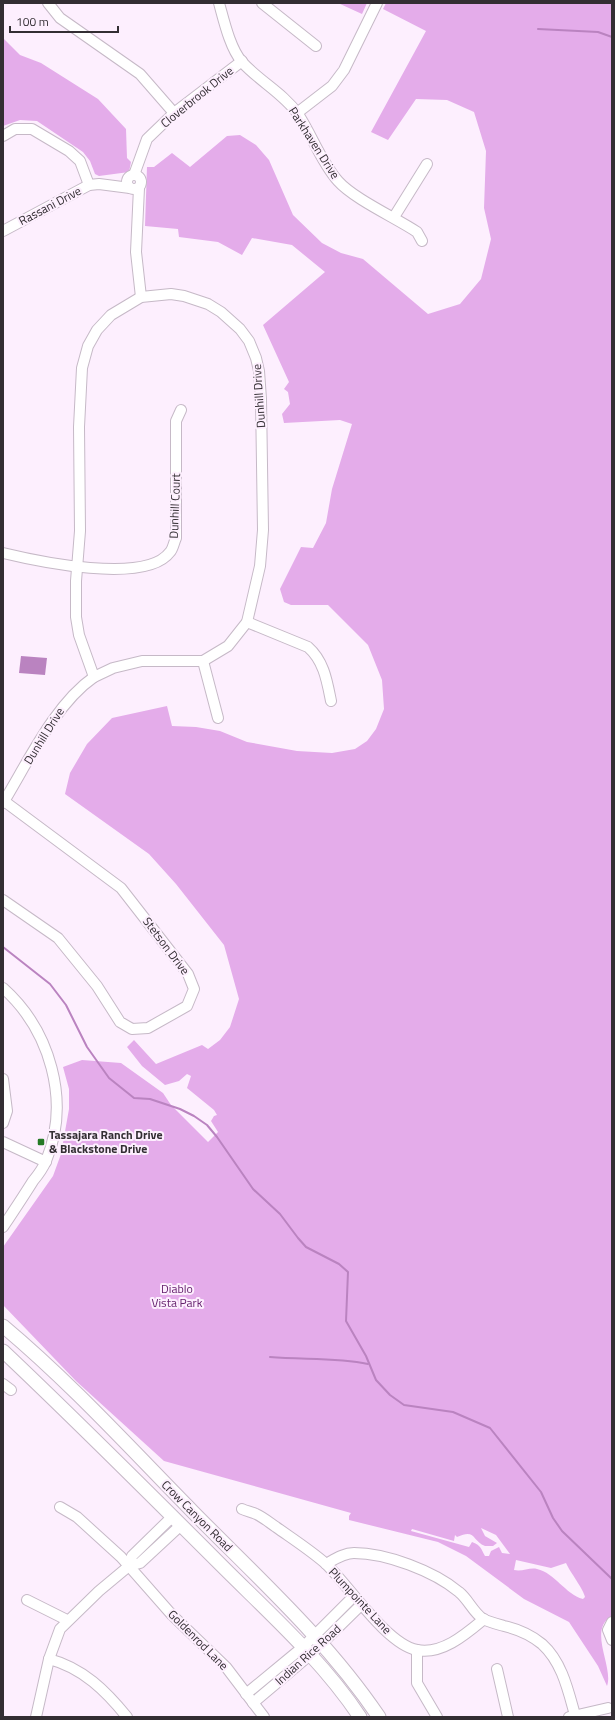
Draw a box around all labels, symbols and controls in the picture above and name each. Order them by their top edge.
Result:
scale bar [10,8,118,34]
text: 100 m [16,12,49,31]
street label: Cloverbrook Drive [156,61,237,132]
street label: Parkhaven Drive [284,103,345,182]
street label: Rassani Drive [15,181,84,230]
street label: Dunhill Drive [247,363,270,429]
street label: Dunhill Court [164,472,185,539]
street label: Dunhill Drive [19,704,69,768]
street label: Stetson Drive [138,913,194,979]
place label: Tassajara Ranch Drive & Blackstone Drive [49,1125,163,1158]
marker: Tassajara Ranch Drive & Blackstone Drive [36,1137,46,1147]
park label: Diablo Vista Park [151,1279,203,1312]
street label: Crow Canyon Road [157,1475,238,1556]
street label: Plumpointe Lane [324,1563,396,1638]
street label: Goldenrod Lane [164,1605,233,1674]
street label: Indian Rice Road [270,1620,345,1690]

